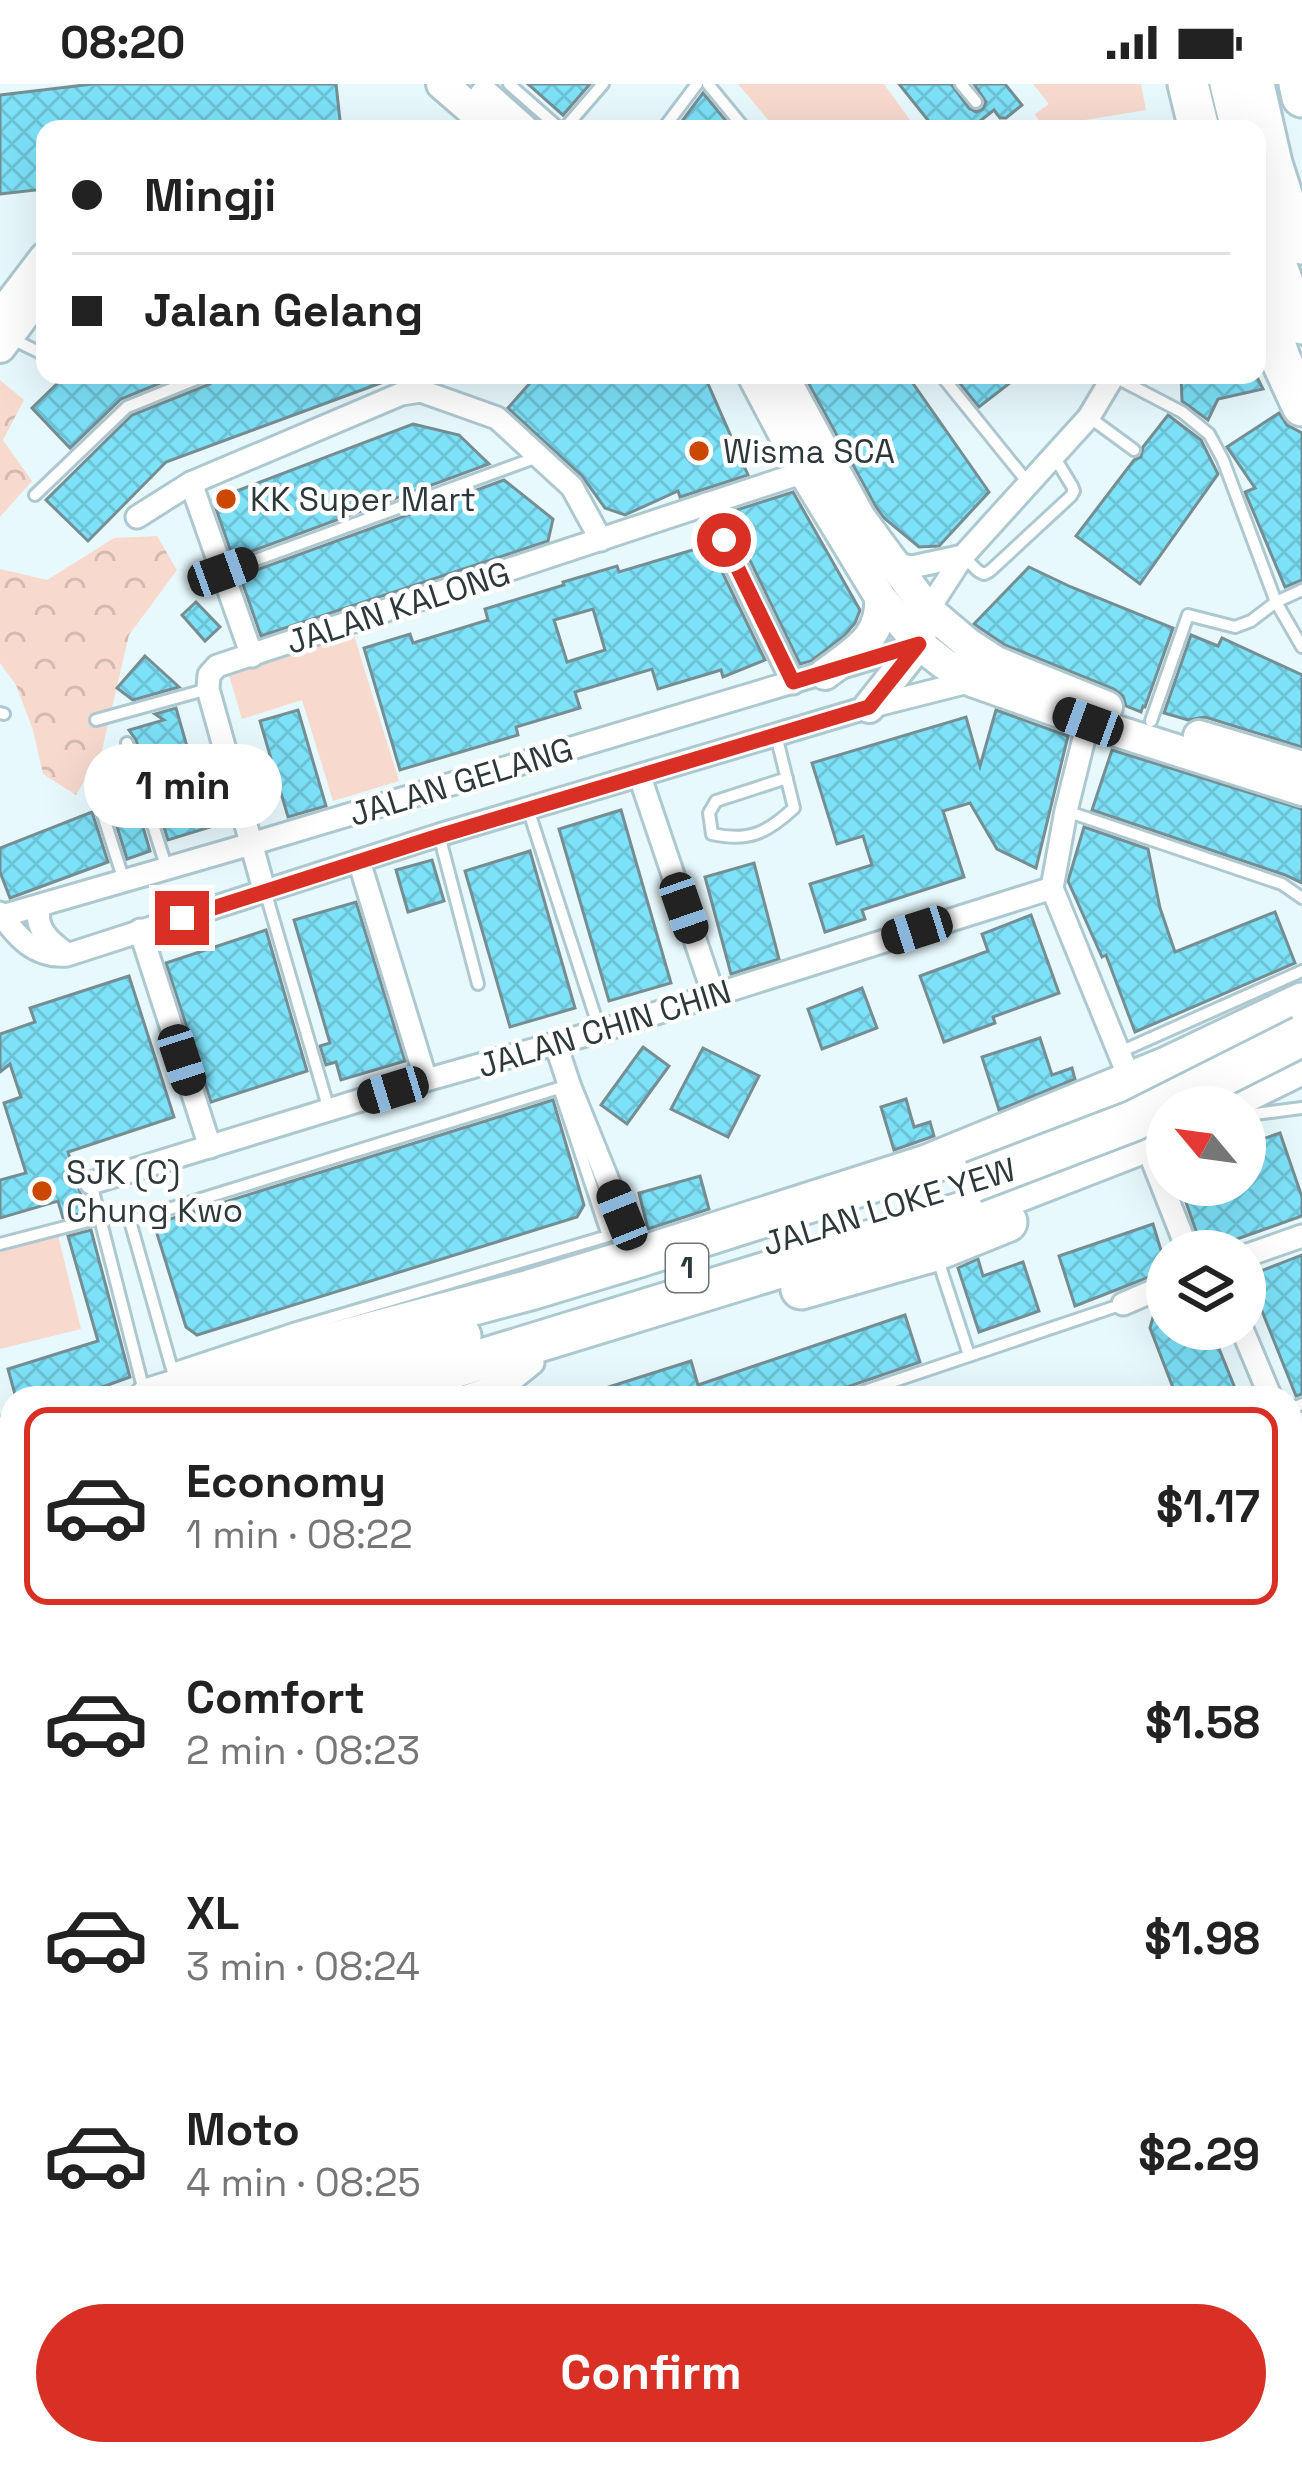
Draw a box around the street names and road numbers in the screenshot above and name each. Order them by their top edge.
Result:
street label: JALAN KALONG [281,552,515,664]
street label: JALAN GELANG [344,728,578,836]
street label: JALAN CHIN CHIN [473,970,736,1087]
street label: JALAN LOKE YEW [758,1149,1021,1265]
road number: 1 [666,1244,708,1292]

